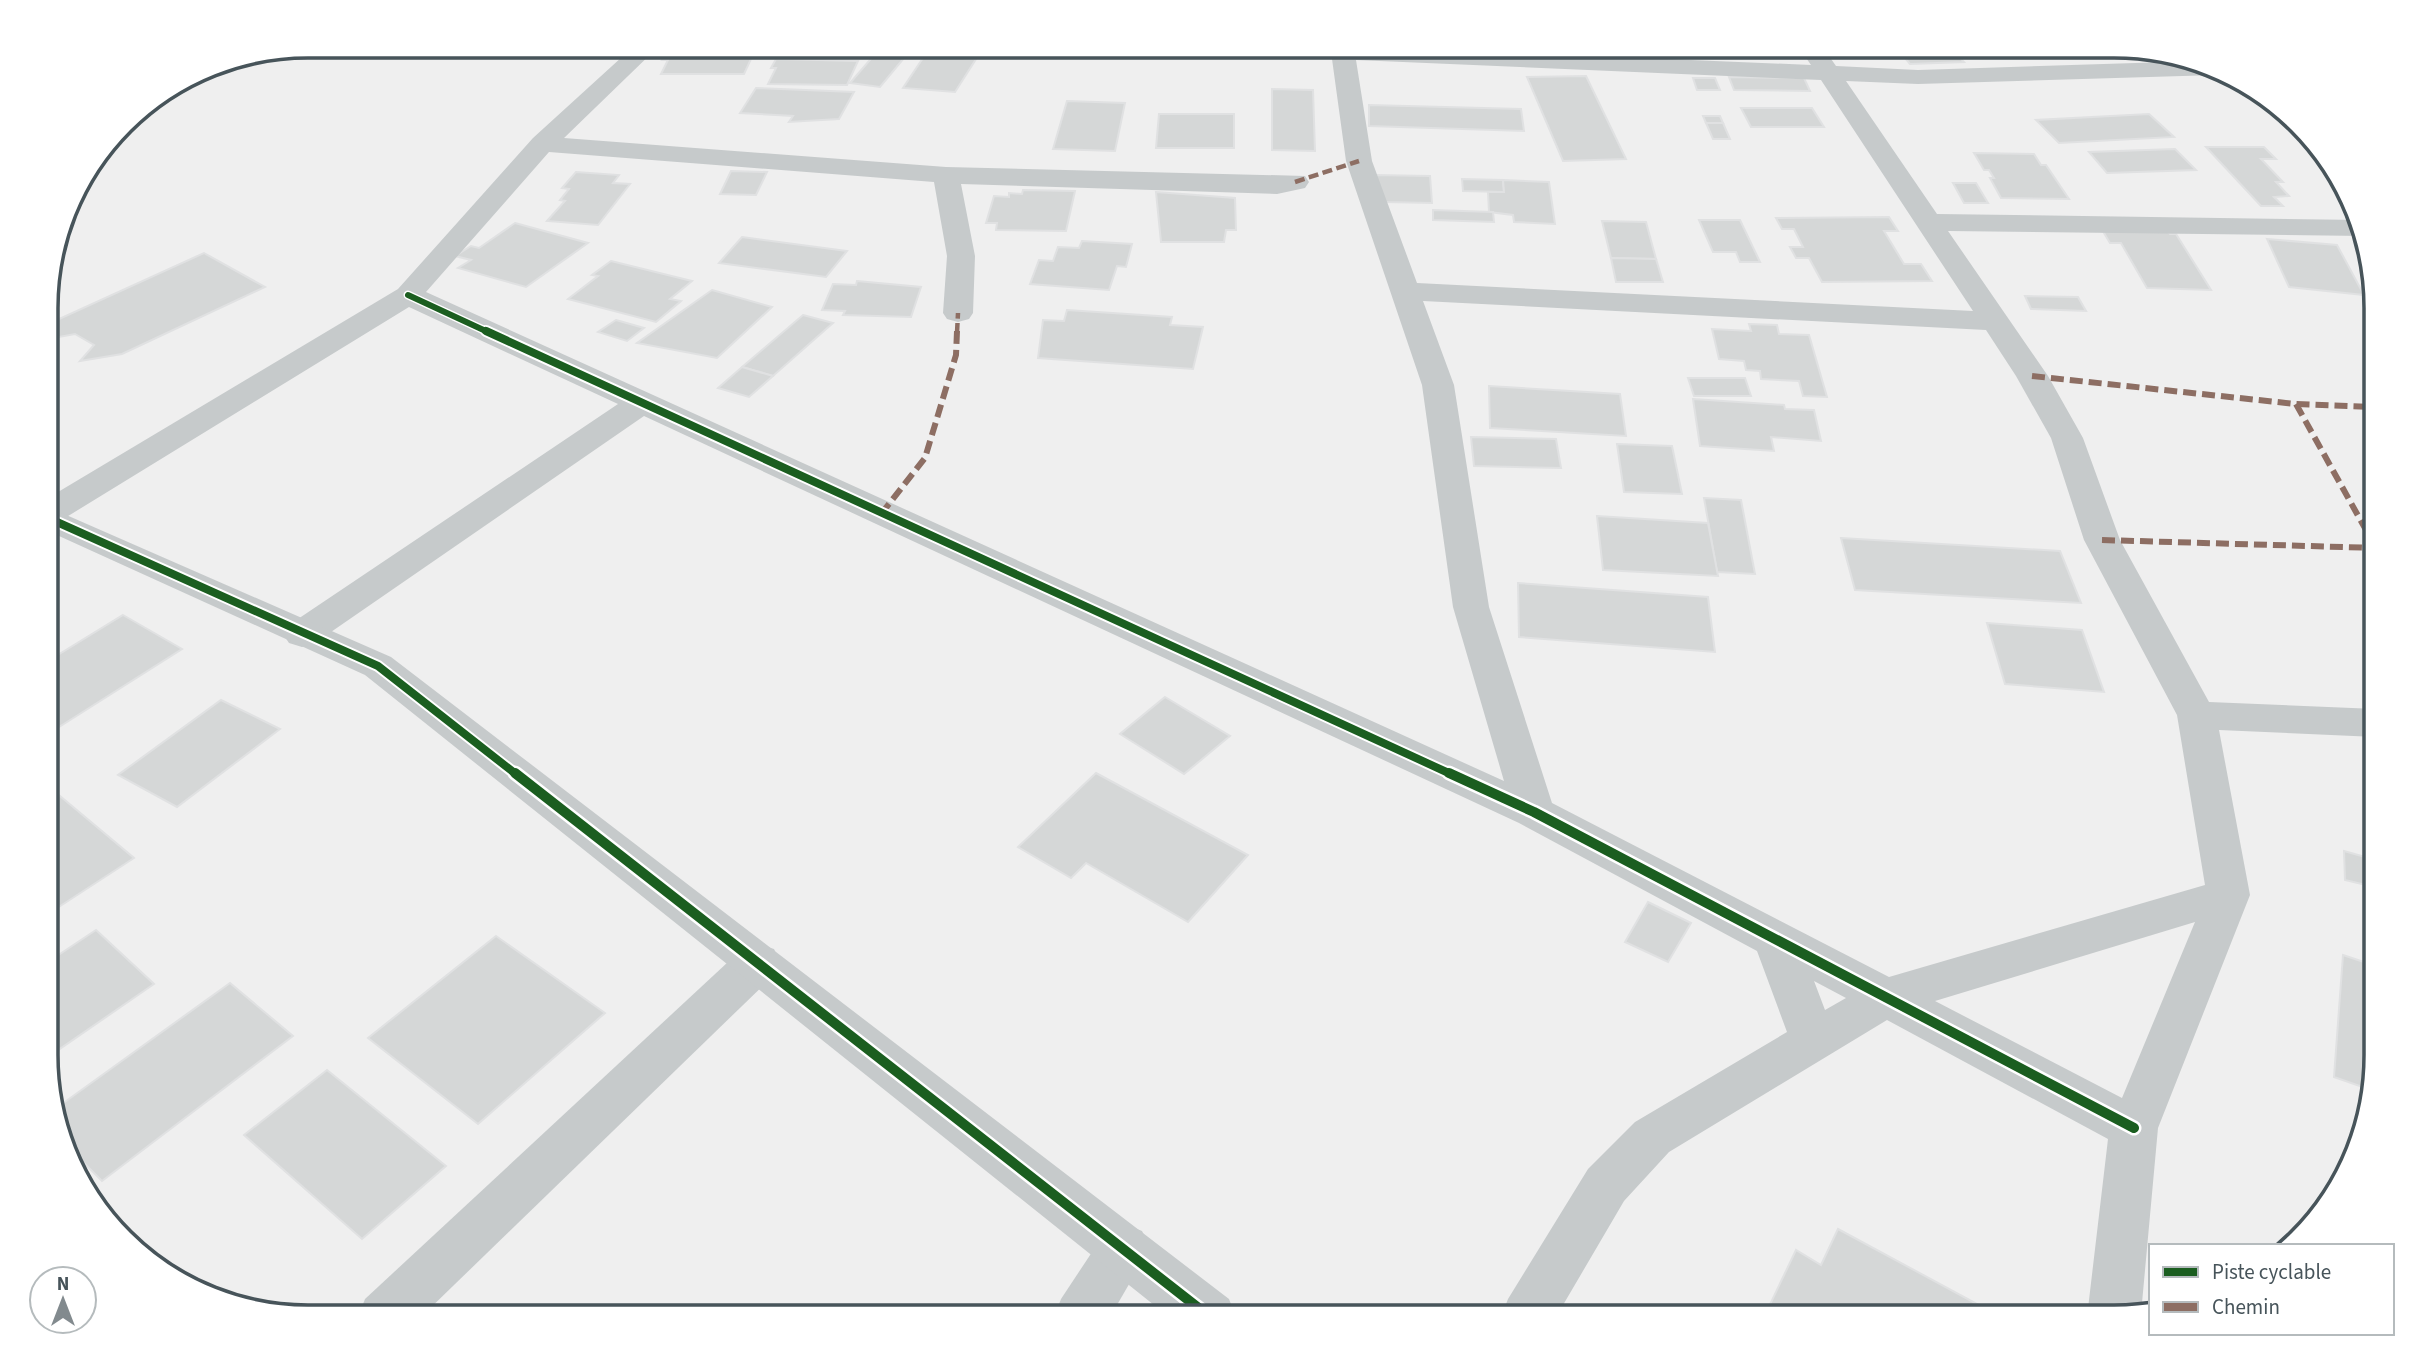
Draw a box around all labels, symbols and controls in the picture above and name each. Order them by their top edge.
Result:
legend [2149,1244,2394,1335]
text: Piste cyclable [2212,1257,2331,1287]
north arrow [28,1265,98,1335]
text: N [57,1271,69,1298]
text: Chemin [2212,1292,2280,1322]

